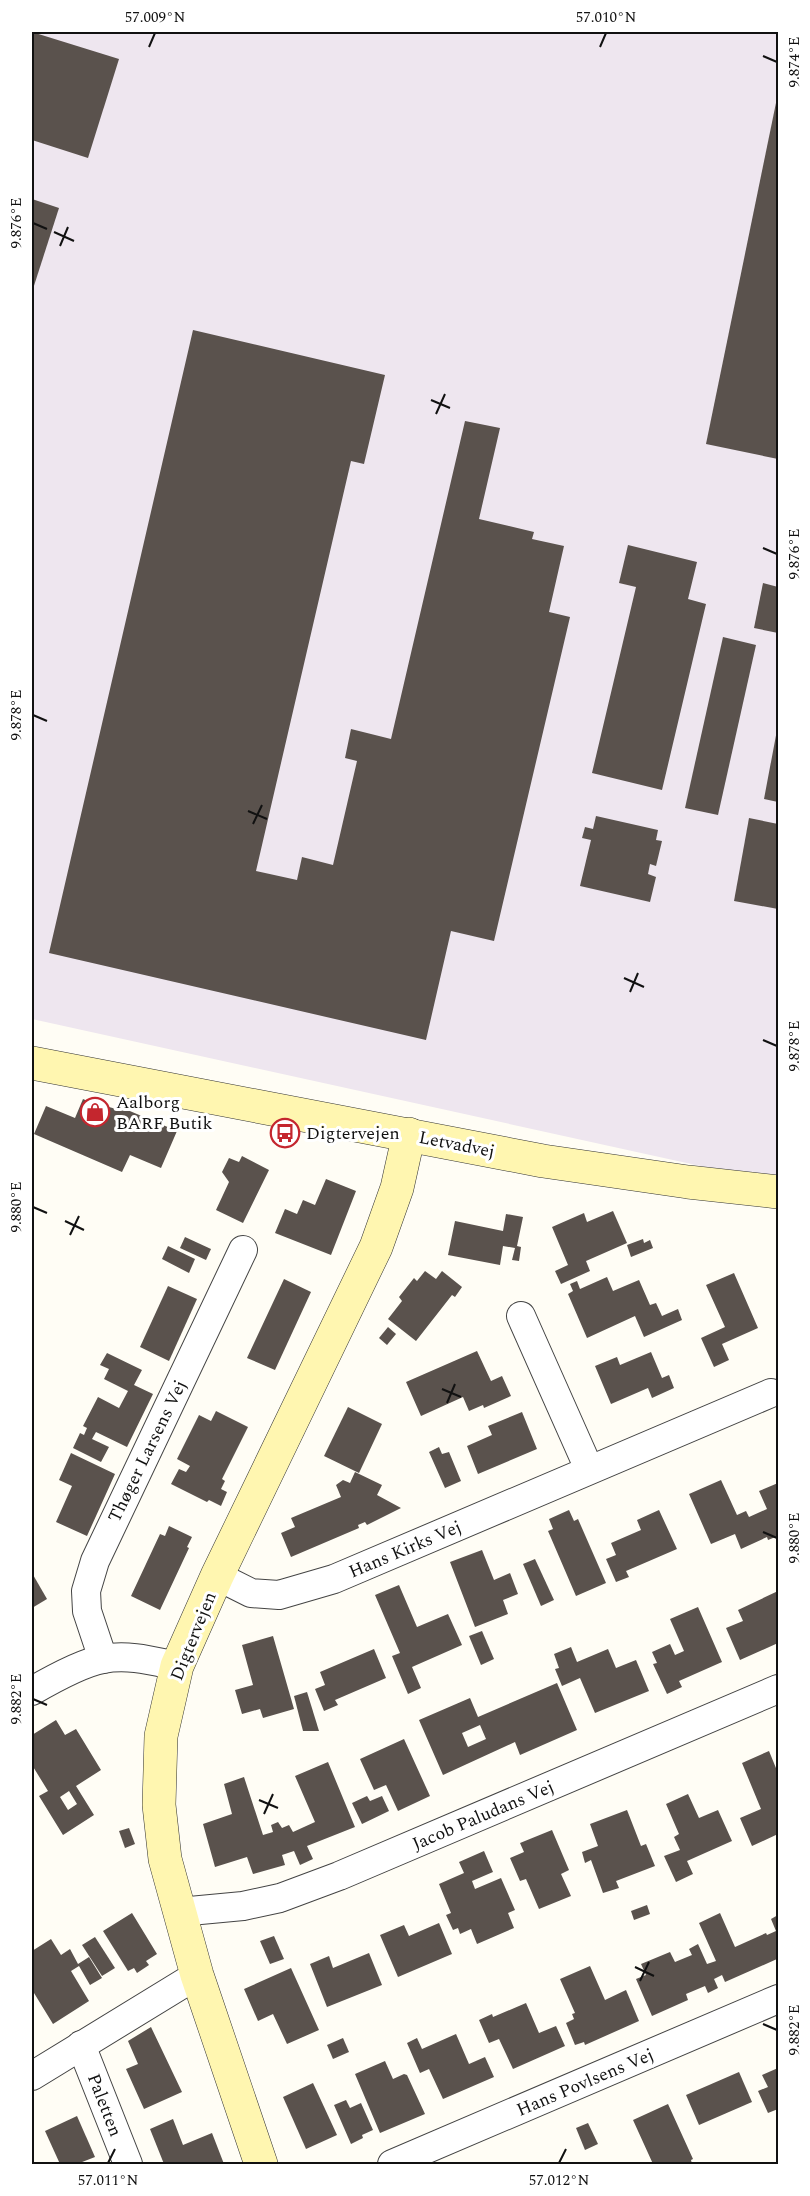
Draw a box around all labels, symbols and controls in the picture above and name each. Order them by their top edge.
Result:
text: 57.009°N [125,6,185,29]
text: 57.010°N [576,6,636,29]
text: 9.874°E [783,36,806,88]
text: 9.876°E [5,197,28,249]
text: 9.876°E [783,528,806,580]
text: 9.878°E [5,689,28,741]
text: 9.878°E [783,1020,806,1072]
place label: Aalborg BARF Butik [116,1089,212,1137]
shop icon: Aalborg BARF Butik [79,1096,111,1128]
bus stop icon: Digtervejen [269,1117,301,1149]
place label: Digtervejen [306,1120,400,1147]
street label: Letvadvej [417,1124,497,1165]
text: 9.880°E [5,1181,28,1233]
street label: Thøger Larsens Vej [101,1375,194,1527]
text: 9.880°E [783,1512,806,1564]
street label: Hans Kirks Vej [344,1514,466,1585]
street label: Digtervejen [163,1588,224,1685]
text: 9.882°E [5,1673,28,1725]
street label: Jacob Paludans Vej [408,1773,558,1858]
text: 9.882°E [783,2004,806,2056]
street label: Hans Povlsens Vej [512,2041,658,2124]
street label: Paletten [80,2070,129,2141]
text: 57.011°N [78,2169,138,2192]
text: 57.012°N [529,2169,589,2192]

